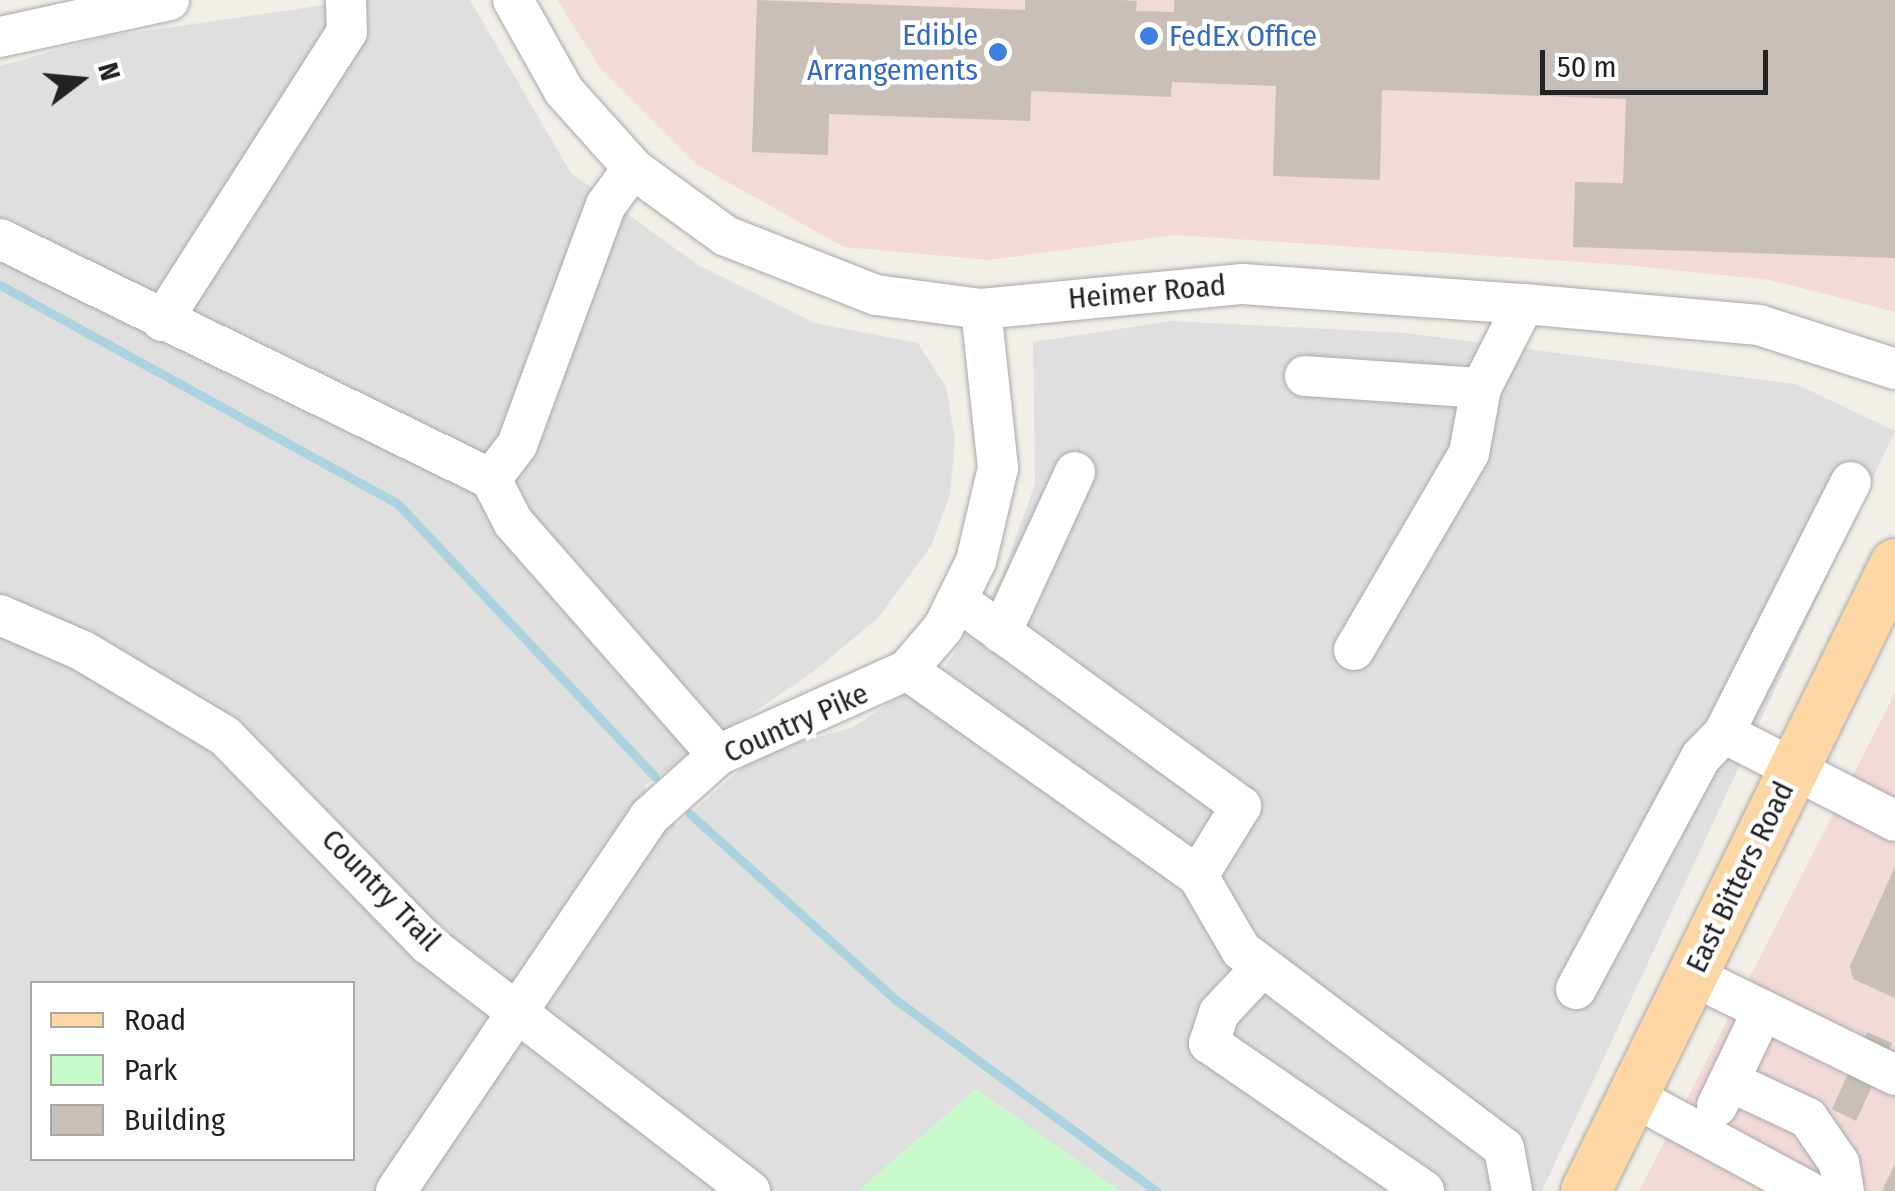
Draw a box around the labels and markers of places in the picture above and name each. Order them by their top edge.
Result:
place label: Edible Arrangements [807,17,978,88]
place label: FedEx Office [1169,18,1317,54]
marker: FedEx Office [1138,25,1160,47]
marker: Edible Arrangements [987,41,1009,63]

